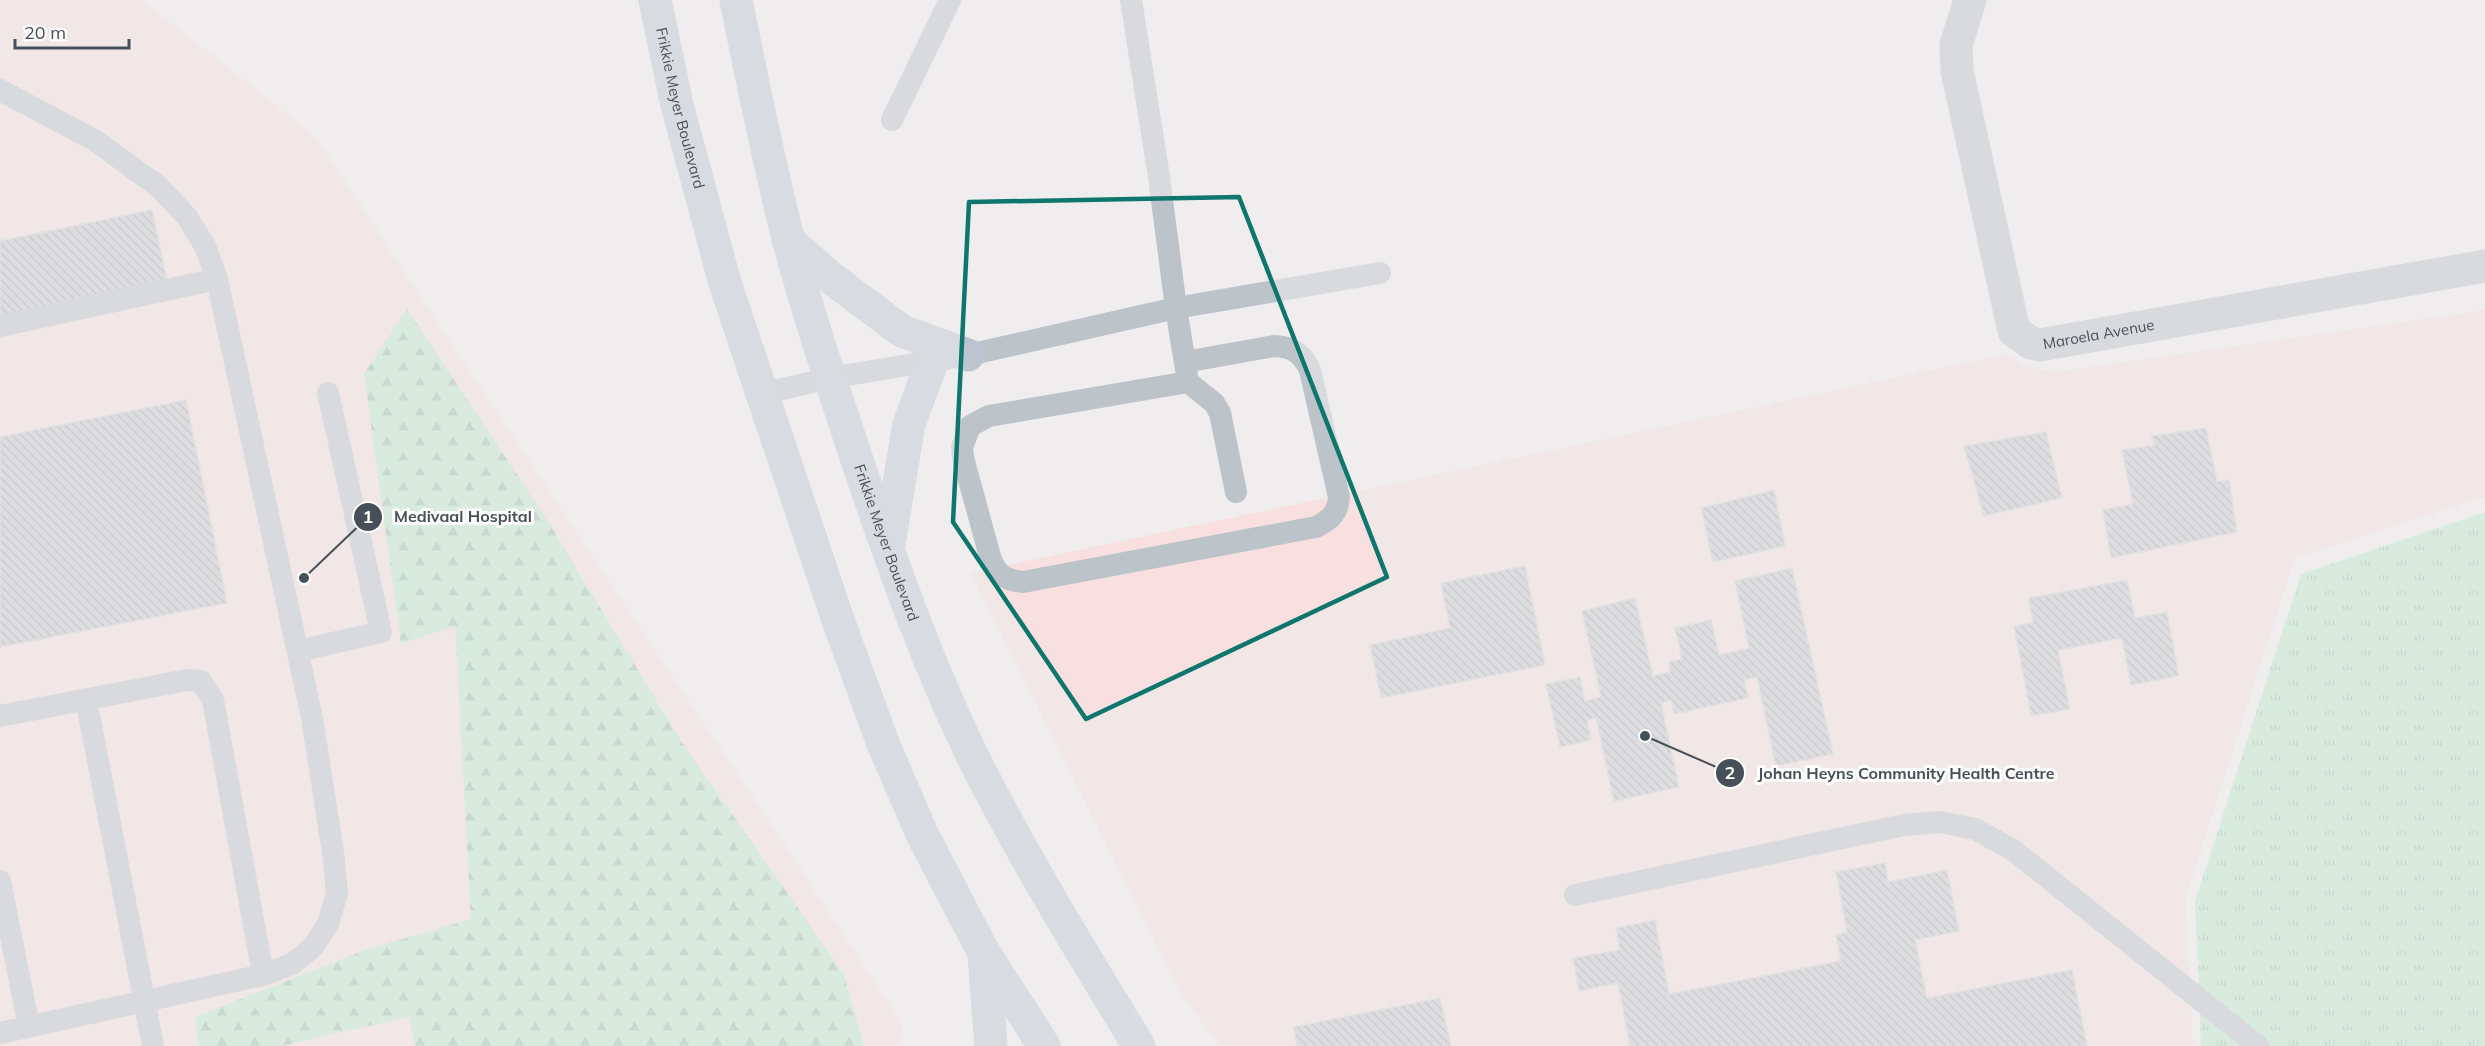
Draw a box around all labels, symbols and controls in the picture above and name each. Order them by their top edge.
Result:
scale bar [15,12,129,50]
text: 20 m [24,21,66,44]
street label: Frikkie Meyer Boulevard [652,26,709,191]
street label: Maroela Avenue [2041,315,2156,353]
street label: Frikkie Meyer Boulevard [850,462,923,624]
callout: Medivaal Hospital [353,500,544,534]
text: 1 [363,505,373,528]
text: Medivaal Hospital [394,506,532,526]
callout: Johan Heyns Community Health Centre [1715,756,2066,790]
text: 2 [1725,761,1735,784]
text: Johan Heyns Community Health Centre [1757,763,2055,783]

